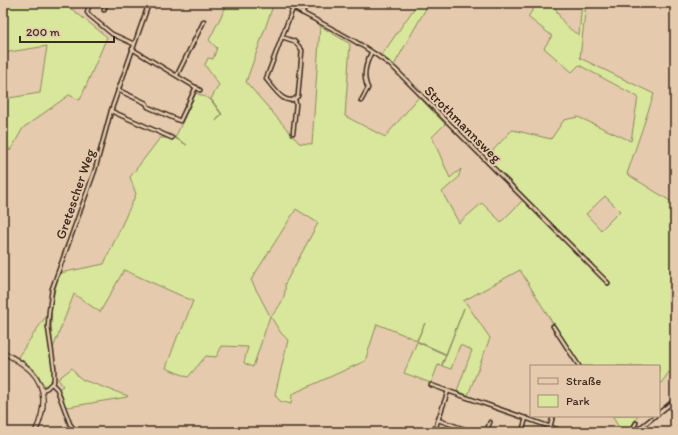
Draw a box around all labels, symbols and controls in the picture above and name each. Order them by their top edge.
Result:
scale bar [20,18,114,44]
text: 200 m [26,25,60,39]
street label: Strothmannsweg [421,82,505,167]
street label: Gretescher Weg [52,146,99,242]
legend [530,365,660,417]
text: Straße [566,374,601,388]
text: Park [566,394,590,408]

